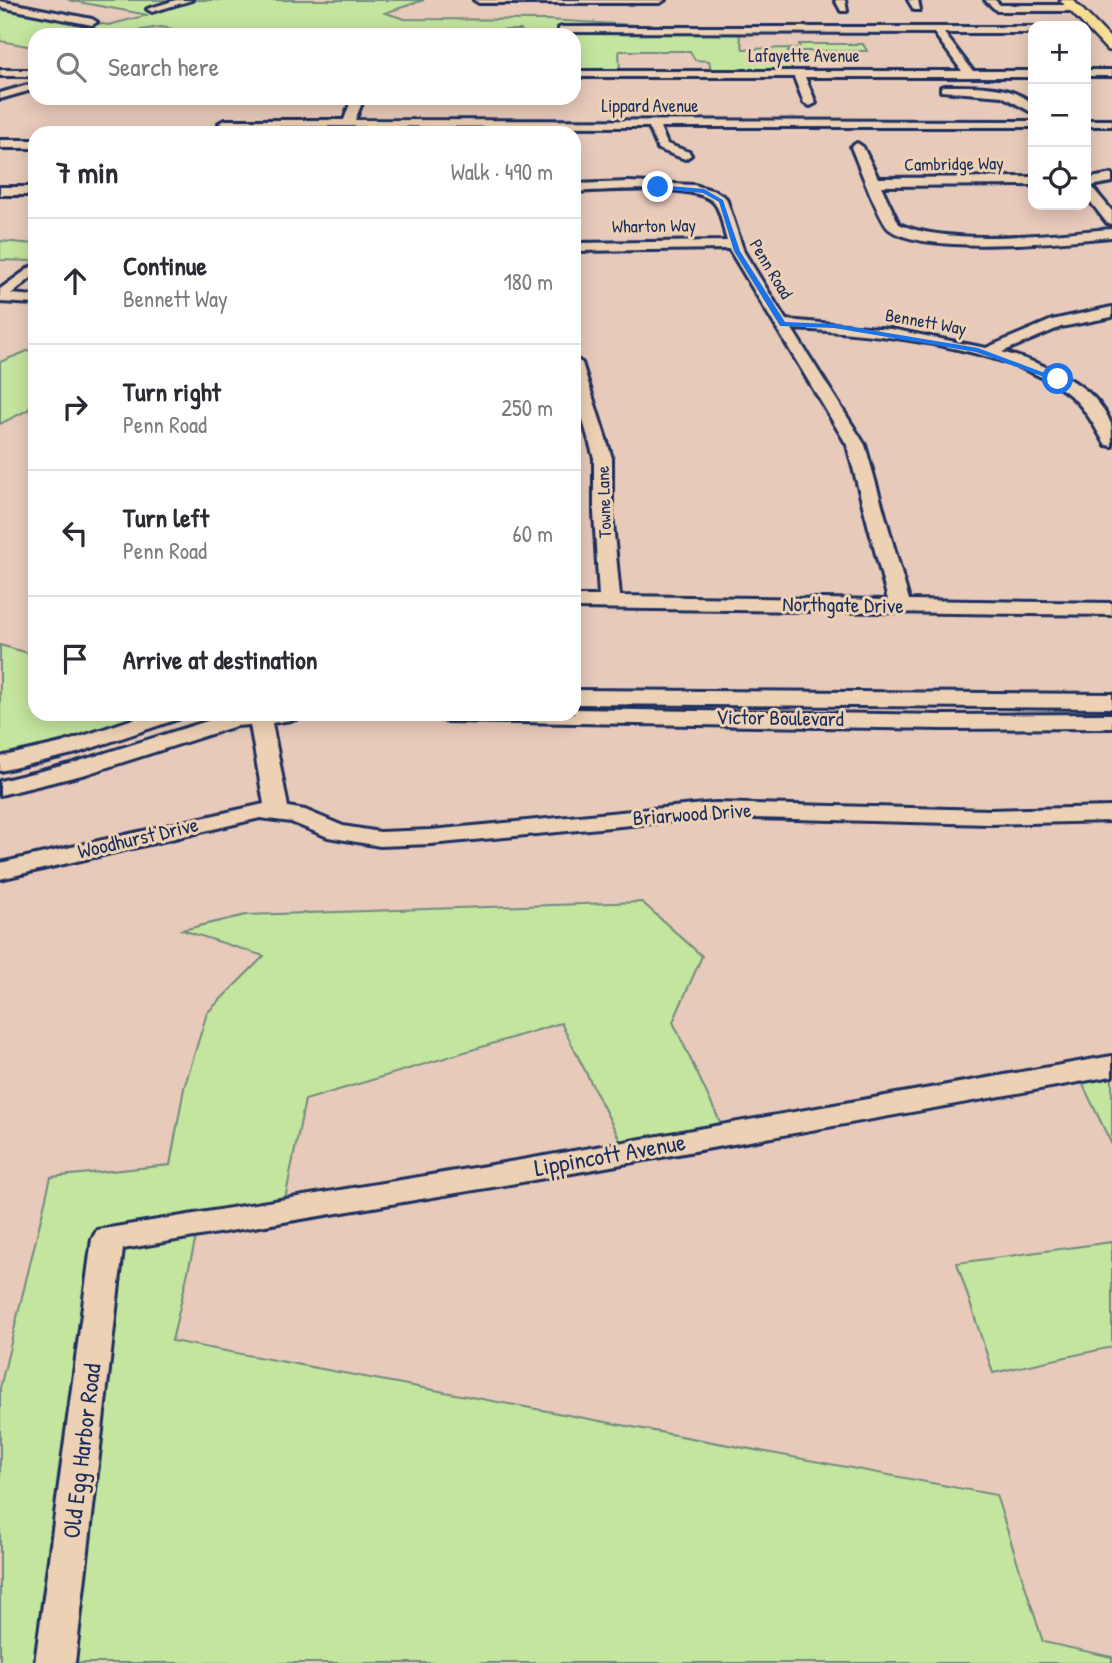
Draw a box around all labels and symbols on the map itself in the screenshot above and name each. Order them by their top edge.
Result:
street label: Lafayette Avenue [748,43,860,68]
street label: Lippard Avenue [602,93,698,118]
street label: Cambridge Way [904,150,1004,177]
route end [642,171,673,202]
street label: Wharton Way [612,212,697,239]
street label: Penn Road [744,234,799,303]
street label: Bennett Way [884,302,969,341]
route start [1042,363,1073,394]
street label: Towne Lane [590,465,617,539]
street label: Northgate Drive [782,589,904,620]
street label: Victor Boulevard [716,702,844,733]
street label: Briarwood Drive [632,795,752,832]
street label: Woodhurst Drive [75,810,201,865]
street label: Lippincott Avenue [532,1125,688,1183]
street label: Old Egg Harbor Road [54,1362,108,1540]

